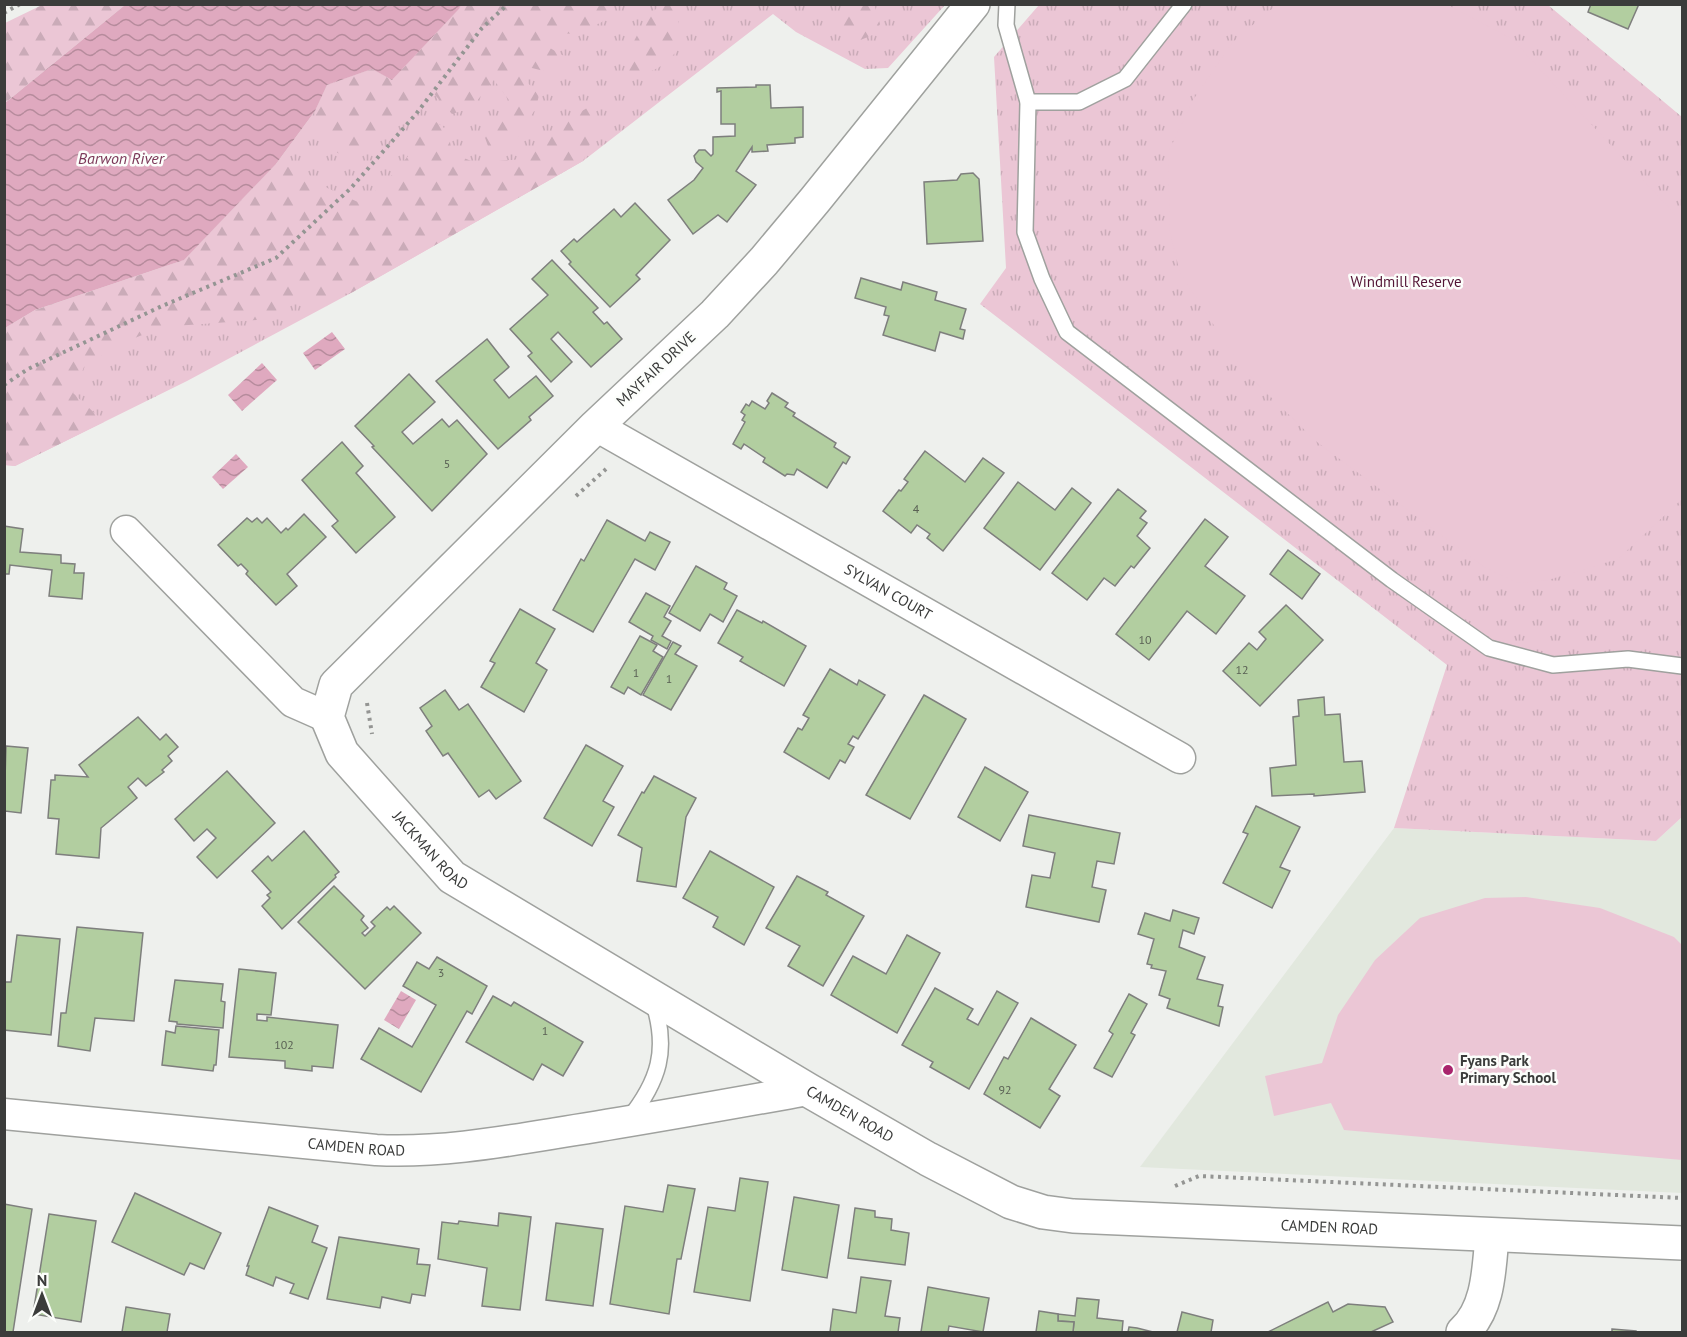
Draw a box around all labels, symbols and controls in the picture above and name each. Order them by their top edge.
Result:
water label: Barwon River [78,148,166,168]
park label: Windmill Reserve [1350,272,1462,291]
street label: MAYFAIR DRIVE [612,327,699,410]
house number: 5 [444,456,450,471]
house number: 4 [913,501,920,516]
street label: SYLVAN COURT [841,559,936,624]
house number: 10 [1138,632,1152,647]
house number: 12 [1235,662,1249,677]
house number: 1 [633,665,639,680]
house number: 1 [666,671,672,686]
street label: JACKMAN ROAD [388,806,472,894]
house number: 3 [438,965,444,980]
house number: 1 [542,1023,548,1038]
house number: 102 [274,1037,294,1052]
place label: Fyans Park Primary School [1460,1051,1556,1087]
marker: Fyans Park Primary School [1441,1063,1455,1077]
street label: CAMDEN ROAD [803,1081,897,1146]
house number: 92 [998,1082,1012,1097]
street label: CAMDEN ROAD [307,1133,405,1160]
street label: CAMDEN ROAD [1280,1215,1379,1239]
north arrow [12,1265,72,1325]
text: N [37,1270,47,1290]

